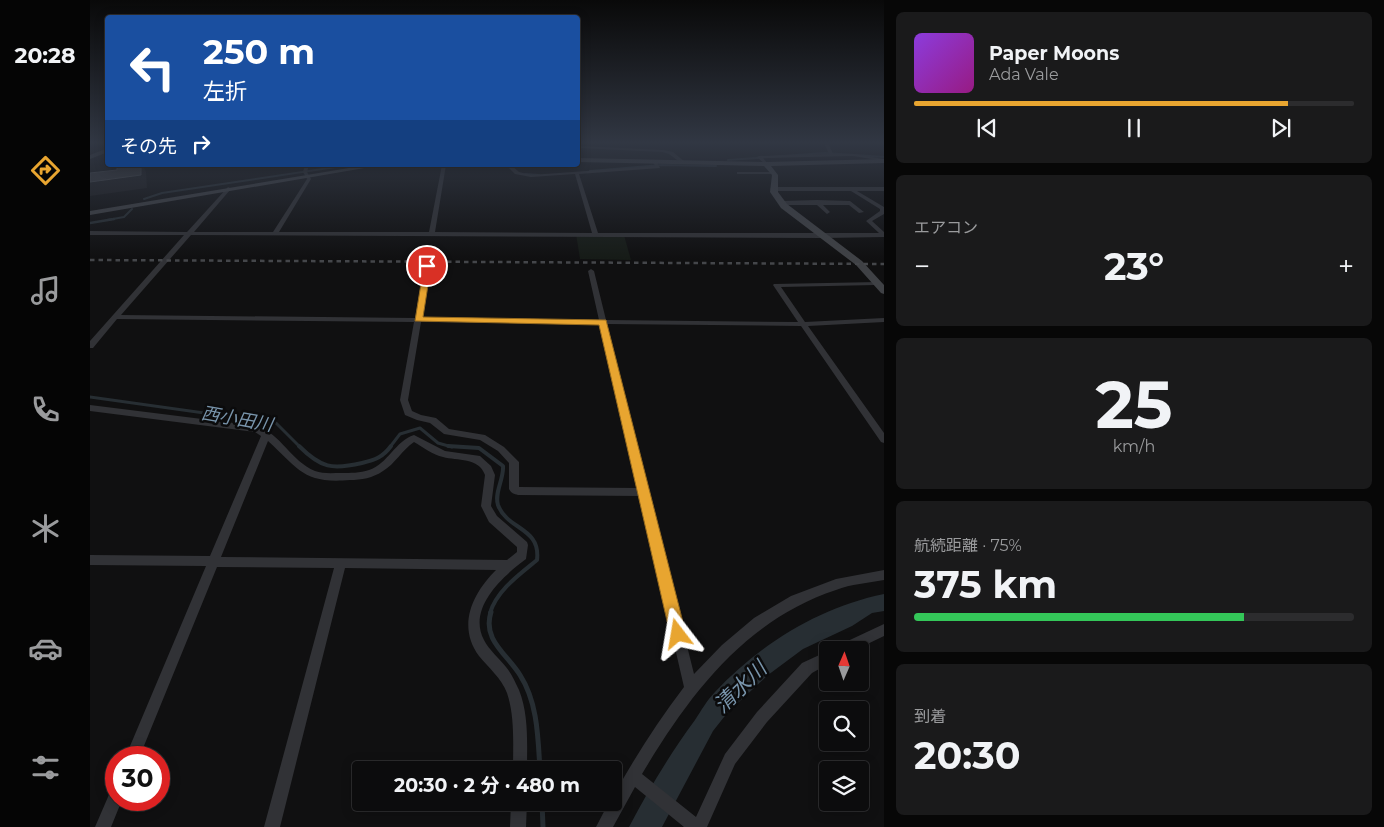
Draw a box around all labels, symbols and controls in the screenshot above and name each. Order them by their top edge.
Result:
text: 250 m [203,30,315,73]
icon: left [120,35,185,100]
text: 20:28 [14,42,76,69]
text: Paper Moons [989,42,1119,65]
text: Ada Vale [989,65,1059,84]
text: 左折 [203,78,247,105]
icon: previous [973,114,1001,142]
icon: pause [1120,114,1148,142]
icon: next [1267,114,1295,142]
icon: right [187,130,215,158]
text: その先 [120,135,177,158]
icon: directions [28,153,63,188]
text: エアコン [914,218,978,237]
text: 23° [1104,243,1164,290]
pin [406,245,448,287]
text: − [914,249,930,283]
text: + [1338,249,1354,283]
icon: arrive [413,252,441,280]
icon: music [28,273,63,308]
text: 25 [1095,365,1173,444]
icon: phone [28,392,63,427]
water label: 西小田川 [200,402,276,436]
text: km/h [1113,437,1155,456]
icon: climate [28,511,63,546]
text: 航続距離 · 75% [914,536,1022,555]
text: 375 km [914,561,1057,608]
position arrow [651,607,703,659]
icon: car [28,631,63,666]
north arrow [819,641,869,691]
map controls [819,641,869,811]
water label: 清水川 [709,655,773,718]
button: search [819,701,869,751]
text: 到着 [914,707,946,726]
text: 20:30 [914,732,1020,779]
speed limit sign: 30 [105,746,170,811]
icon: filters [28,750,63,785]
button: layers [819,761,869,811]
text: 20:30 · 2 分 · 480 m [394,774,580,797]

